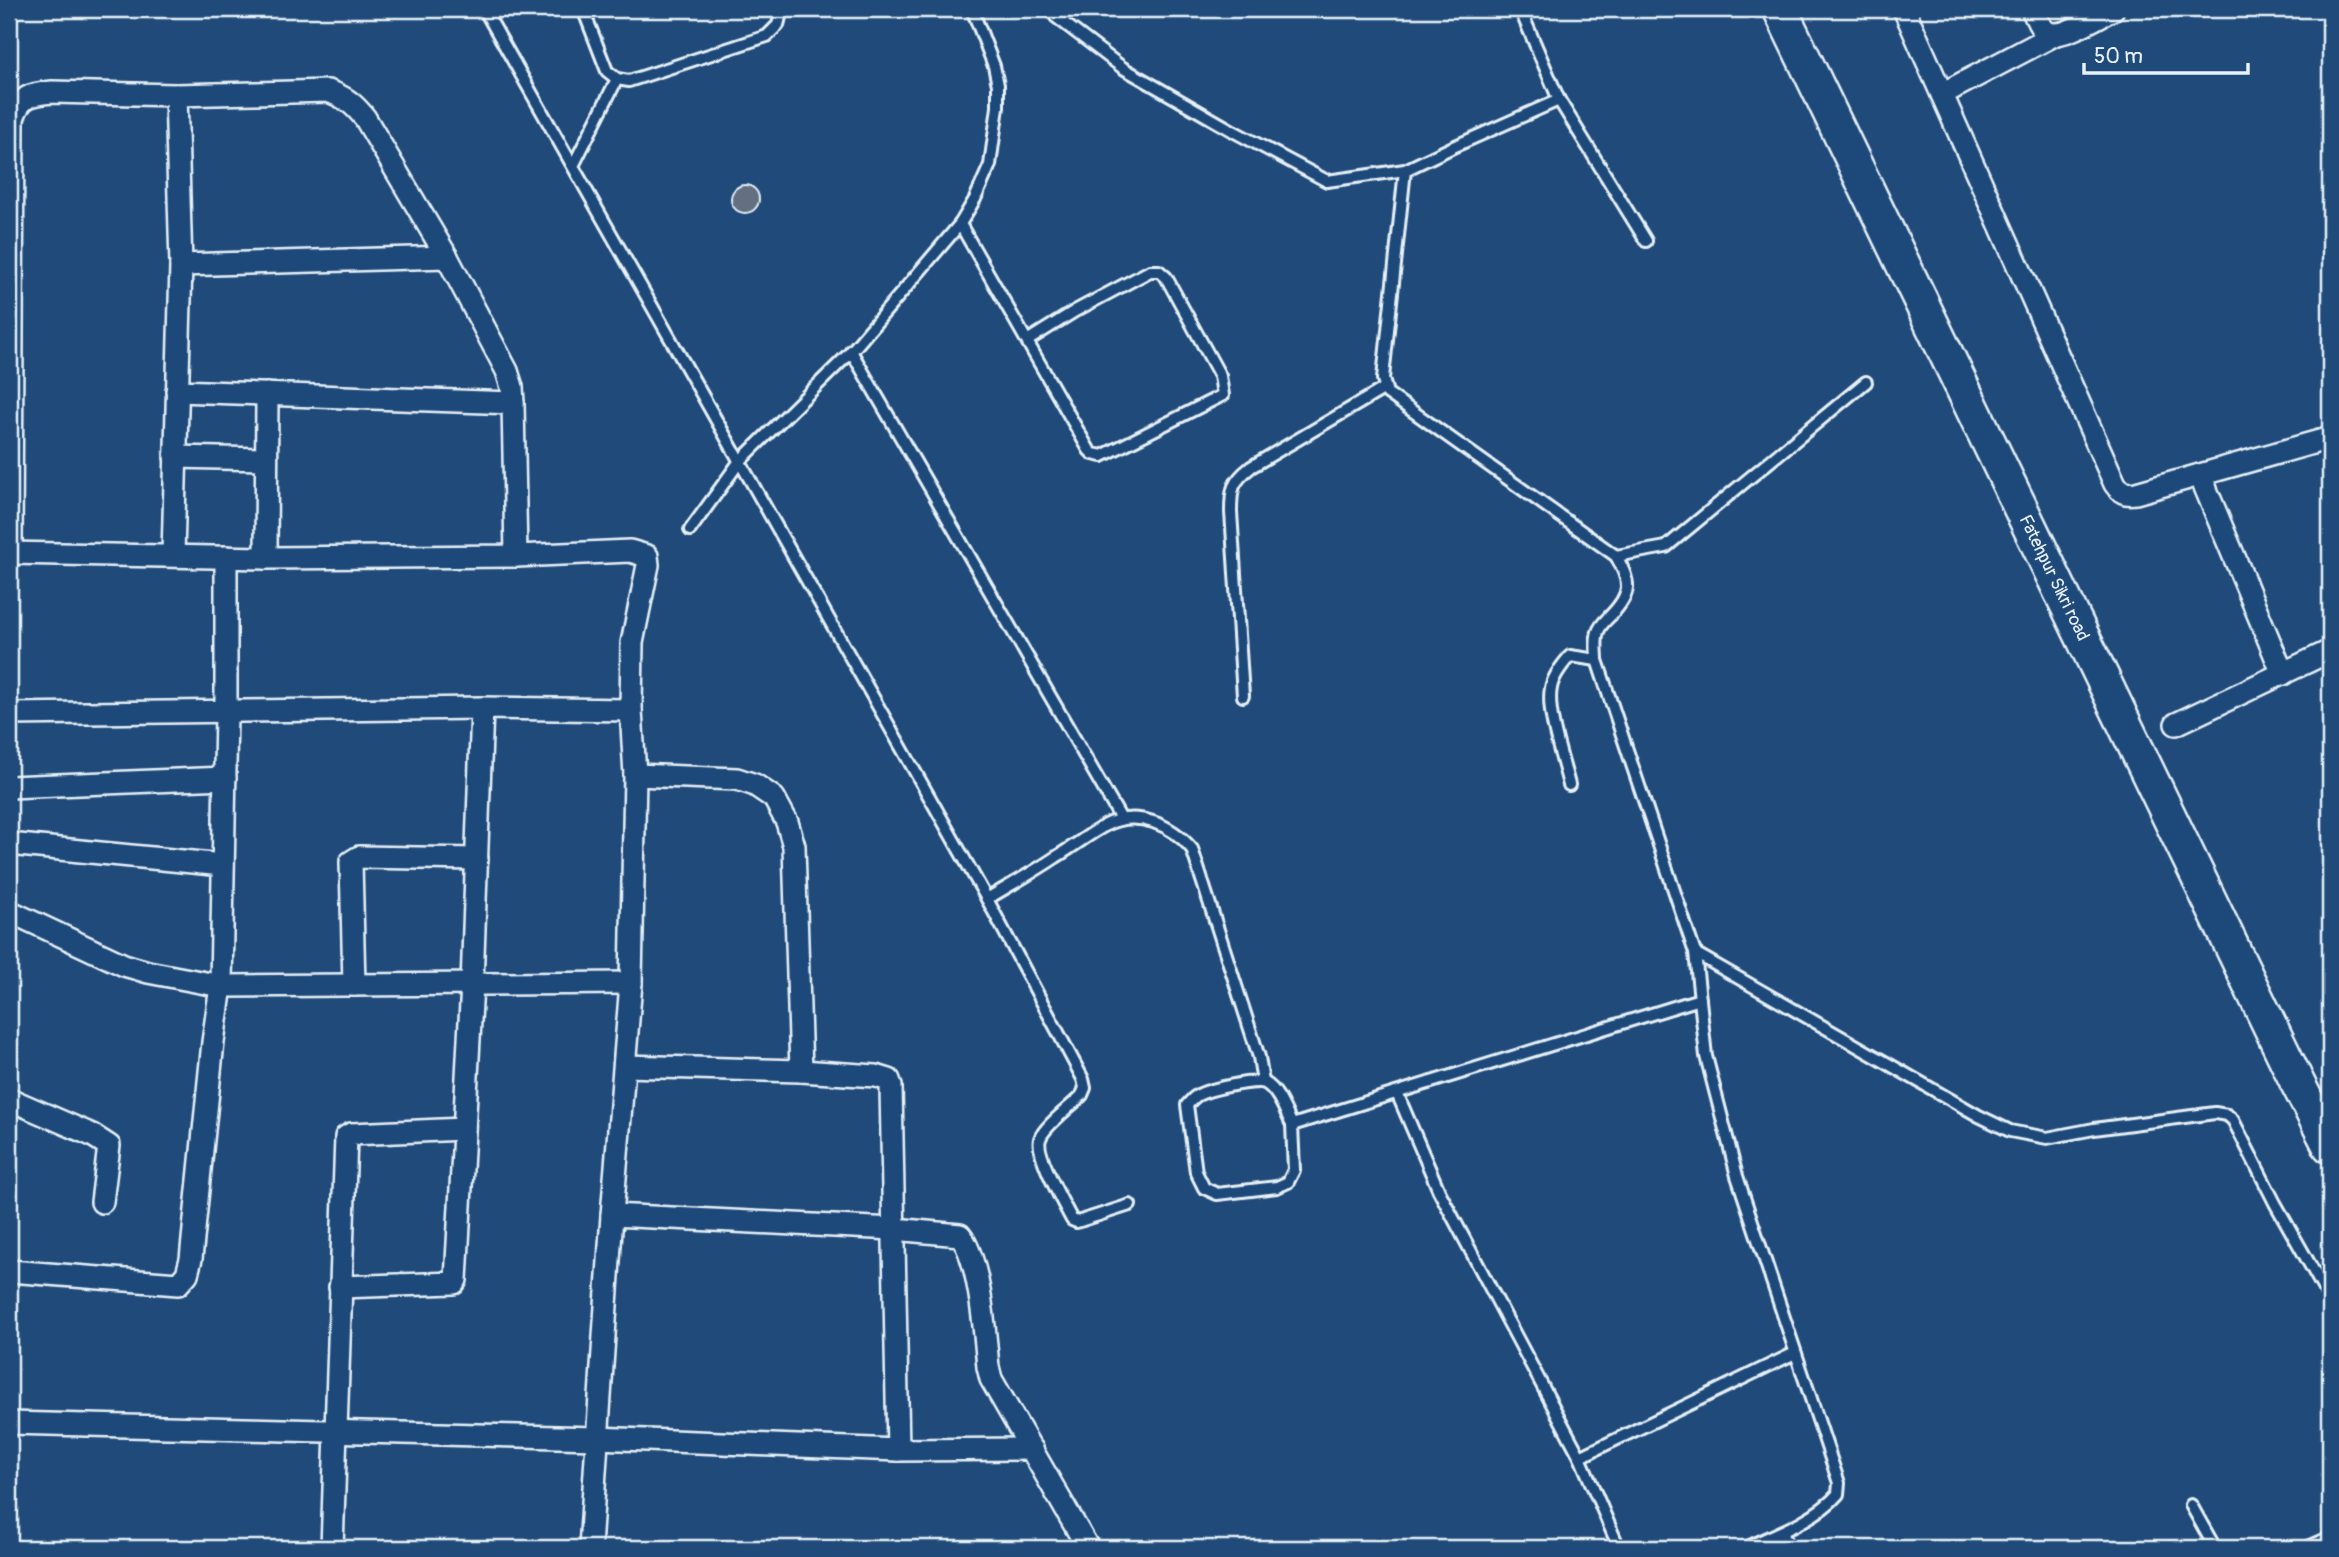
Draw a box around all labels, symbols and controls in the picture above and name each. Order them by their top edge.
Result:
scale bar [2084,32,2248,76]
text: 50 m [2094,43,2143,70]
street label: Fatehpur Sikri road [2013,511,2095,645]

